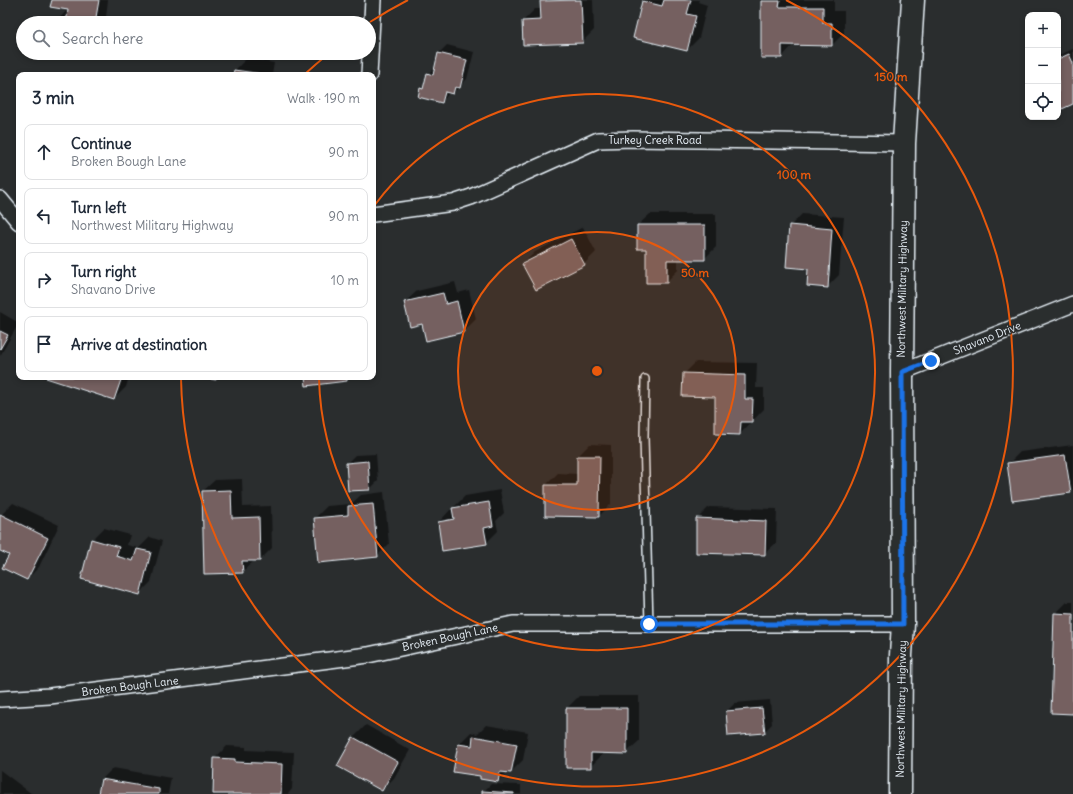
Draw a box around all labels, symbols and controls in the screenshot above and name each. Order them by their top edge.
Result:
map controls [1025,12,1061,120]
button: + [1025,12,1061,48]
search box [16,16,376,60]
icon: search [30,27,52,49]
text: Search here [62,29,143,48]
button: − [1025,48,1061,84]
text: 150 m [875,69,908,84]
button: locate [1025,84,1061,120]
text: 3 min [32,87,74,109]
text: Walk · 190 m [287,90,360,107]
street label: Turkey Creek Road [608,133,702,147]
text: Continue [71,134,132,153]
icon: ahead [33,141,55,163]
text: 90 m [328,144,359,161]
text: Broken Bough Lane [71,153,186,170]
text: 100 m [777,167,811,182]
text: Turn left [71,198,126,217]
icon: left [33,205,55,227]
text: 90 m [328,208,359,225]
text: Northwest Military Highway [71,217,234,234]
street label: Northwest Military Highway [894,220,910,358]
text: Turn right [71,262,136,281]
text: 50 m [681,265,710,280]
icon: right [33,269,55,291]
text: 10 m [331,272,359,289]
text: Shavano Drive [71,281,156,298]
street label: Shavano Drive [951,318,1023,358]
icon: arrive [33,333,55,355]
text: Arrive at destination [71,335,207,354]
route end [922,352,940,370]
centre of rings [590,364,604,378]
route start [640,615,658,633]
street label: Broken Bough Lane [401,620,499,654]
street label: Northwest Military Highway [893,640,909,778]
street label: Broken Bough Lane [81,673,179,699]

